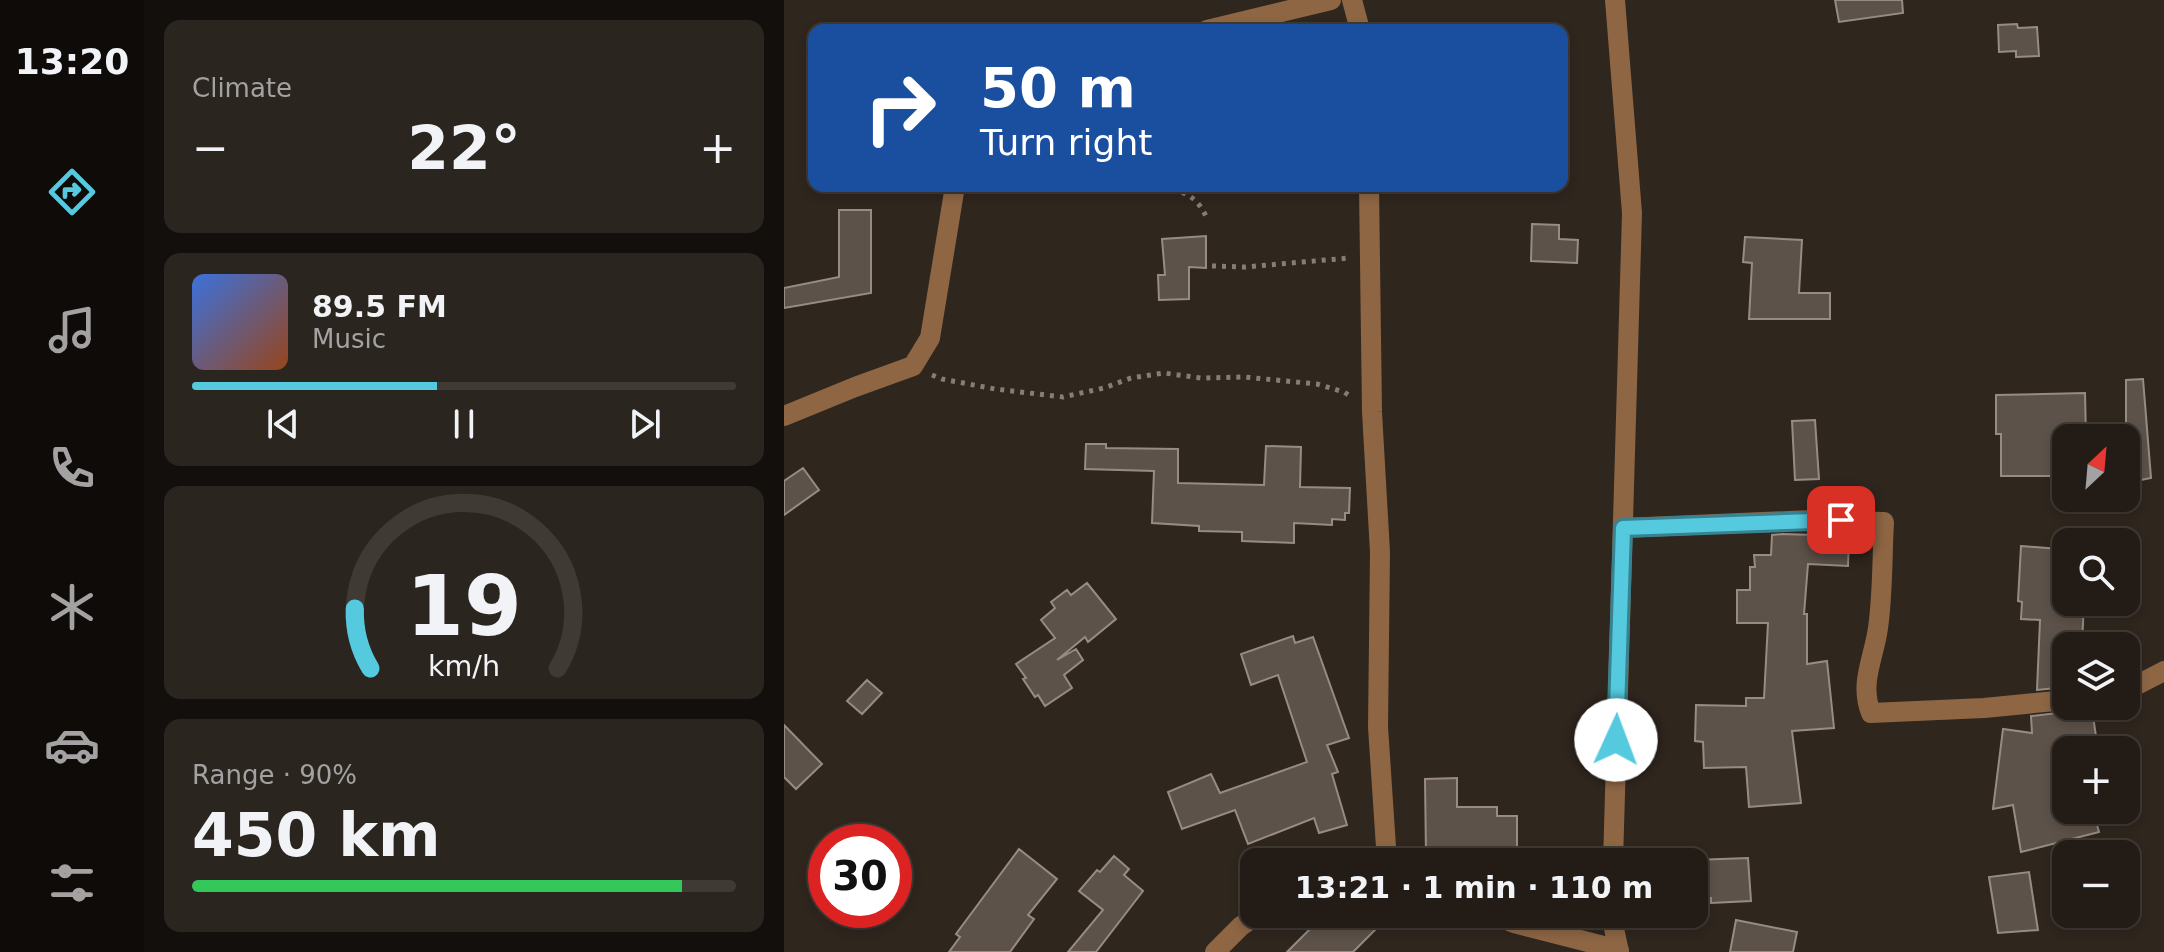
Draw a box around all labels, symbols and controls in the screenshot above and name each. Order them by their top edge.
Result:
text: 13:20 [15,41,129,82]
text: 50 m [980,55,1136,120]
icon: right [848,56,952,160]
text: Climate [192,73,292,103]
text: 22° [407,113,521,183]
text: − [192,122,229,173]
text: + [699,122,736,173]
text: Turn right [980,122,1152,163]
icon: directions [44,164,100,220]
text: 89.5 FM [312,289,447,324]
icon: music [44,302,100,358]
text: Music [312,324,386,354]
icon: previous [261,402,305,446]
icon: pause [442,402,486,446]
icon: next [623,402,667,446]
north arrow [2052,424,2140,512]
map controls [2052,424,2140,928]
icon: phone [44,440,100,496]
pin [1807,486,1875,554]
icon: arrive [1819,498,1863,542]
button: search [2052,528,2140,616]
text: 19 [406,557,522,654]
icon: climate [44,579,100,635]
button: layers [2052,632,2140,720]
text: km/h [428,649,500,683]
position arrow [1574,698,1658,782]
icon: car [44,717,100,773]
button: + [2052,736,2140,824]
text: Range · 90% [192,760,357,790]
text: 450 km [192,800,441,870]
speed limit sign: 30 [808,824,912,928]
button: − [2052,840,2140,928]
icon: filters [44,855,100,911]
text: 13:21 · 1 min · 110 m [1295,870,1653,905]

